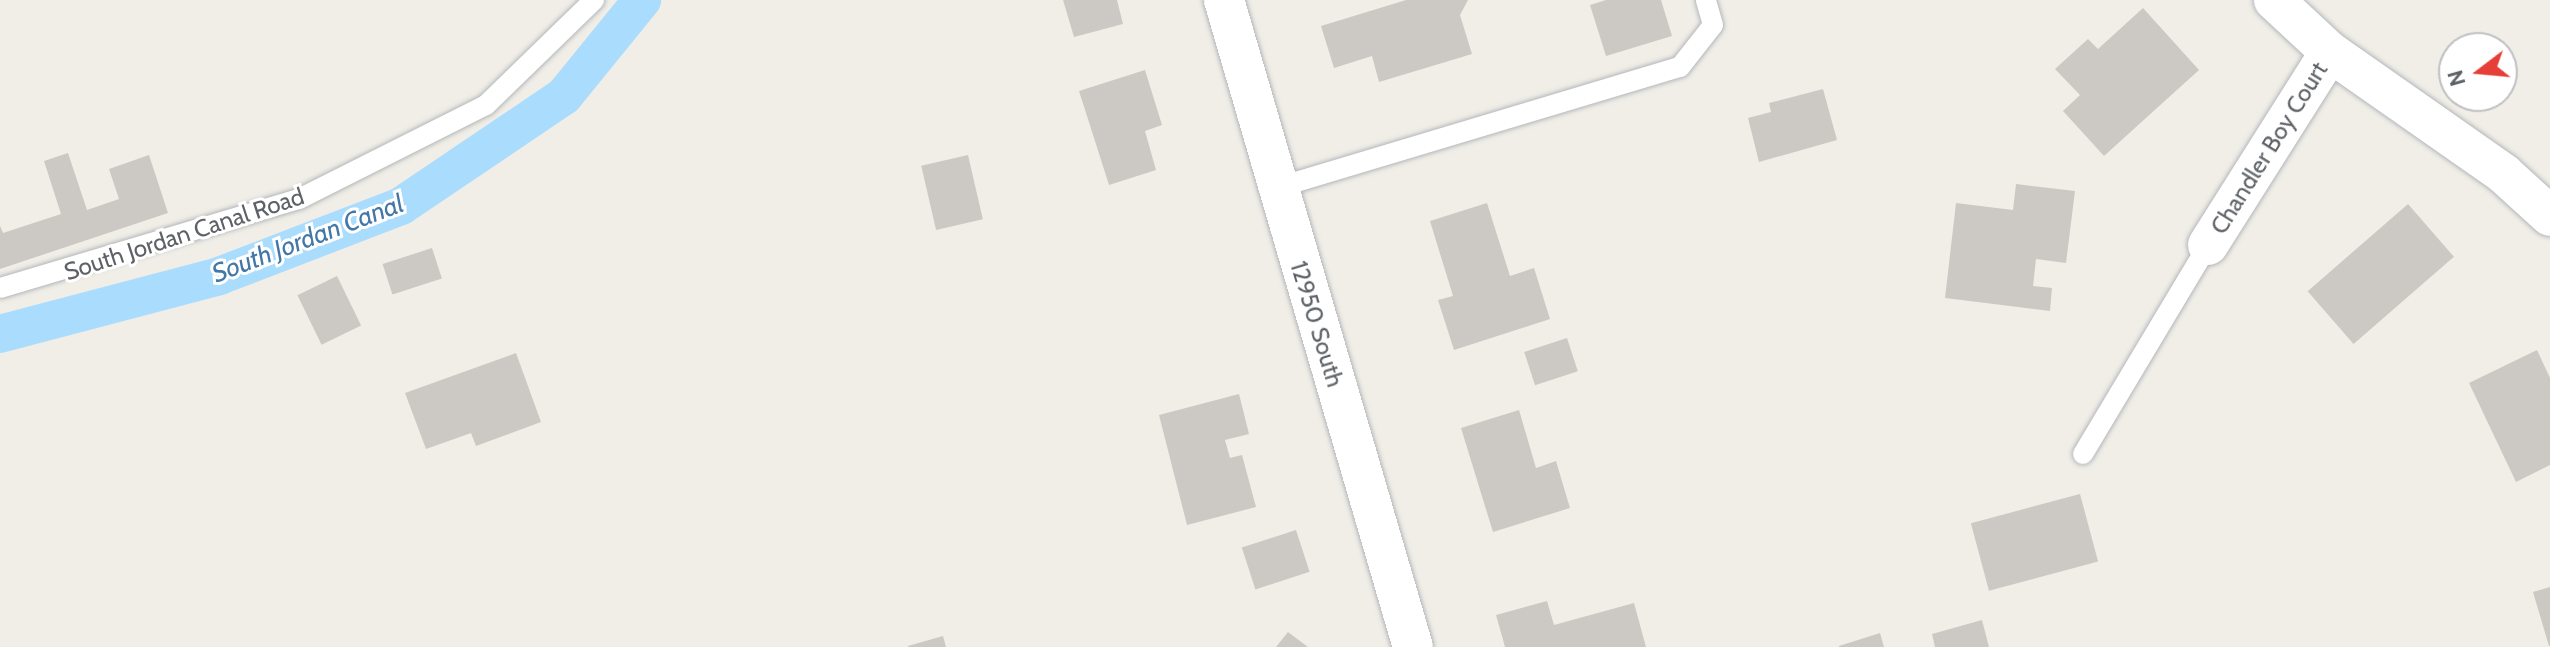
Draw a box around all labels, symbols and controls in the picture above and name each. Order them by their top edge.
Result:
north arrow [2438,32,2518,112]
street label: Chandler Boy Court [2204,57,2334,239]
text: N [2441,67,2471,89]
street label: South Jordan Canal Road [60,182,308,286]
water label: South Jordan Canal [208,188,408,290]
street label: 12950 South [1284,258,1350,390]

